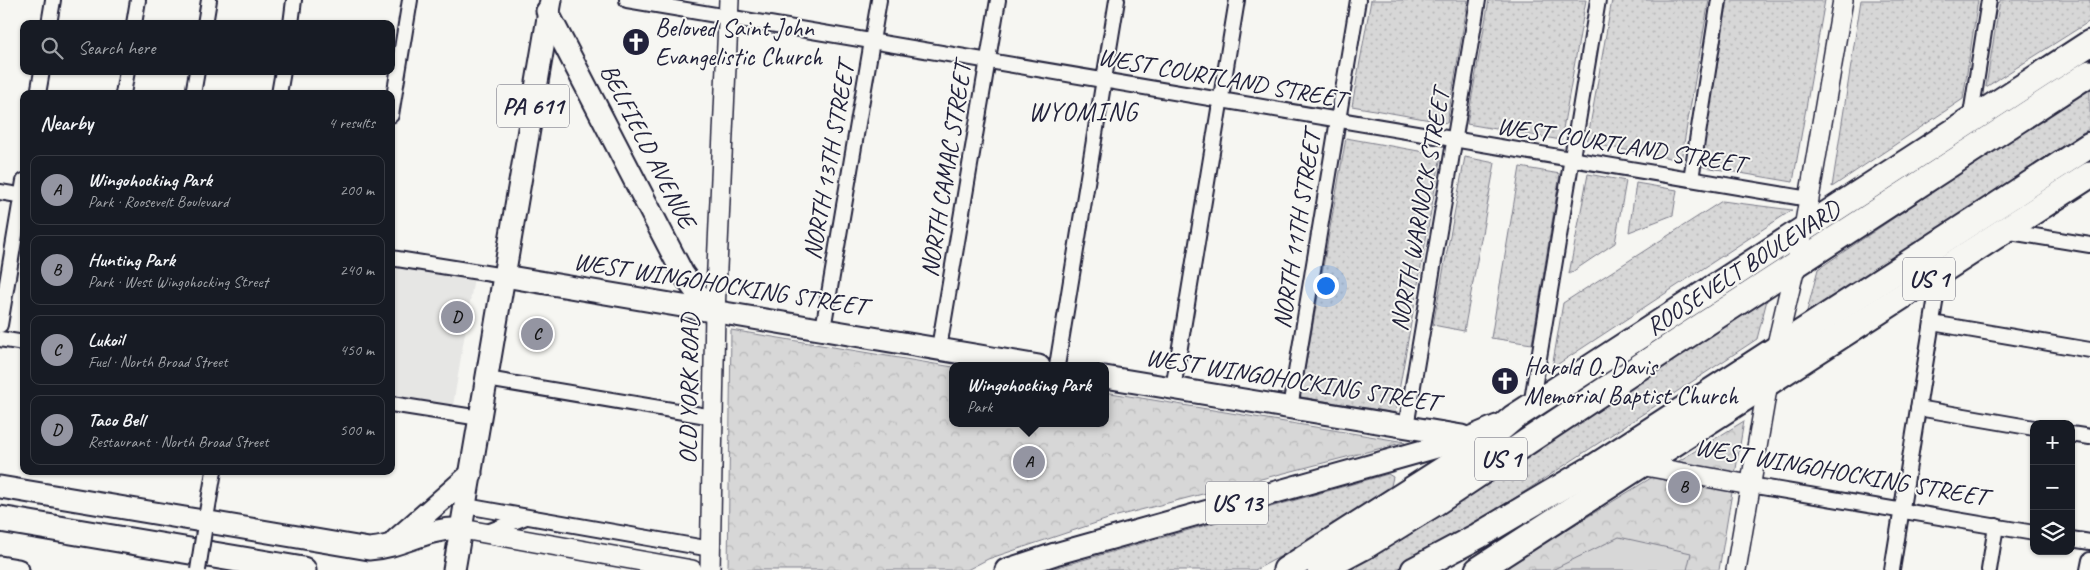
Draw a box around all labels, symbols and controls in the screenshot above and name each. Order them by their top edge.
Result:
place label: Beloved Saint John Evangelistic Church [655,12,824,73]
search box [20,20,395,75]
church icon: Beloved Saint John Evangelistic Church [621,27,651,57]
icon: search [38,34,66,62]
text: Search here [78,36,155,60]
street label: WEST COURTLAND STREET [1096,40,1354,116]
street label: NORTH 13TH STREET [796,54,863,262]
street label: NORTH CAMAC STREET [913,54,980,279]
street label: BELFIELD AVENUE [593,58,704,236]
street label: NORTH WARNOCK STREET [1383,81,1458,333]
road number: PA 611 [497,84,569,128]
district label: WYOMING [1028,95,1140,128]
text: Nearby [40,110,93,136]
street label: WEST COURTLAND STREET [1495,110,1753,181]
text: 4 results [328,113,375,133]
street label: NORTH 11TH STREET [1266,123,1329,331]
text: Wingohocking Park [88,168,212,192]
text: A [53,180,61,200]
text: 200 m [340,180,374,200]
text: Park · Roosevelt Boulevard [88,192,228,212]
street label: ROOSEVELT BOULEVARD [1640,192,1848,343]
street label: WEST WINGOHOCKING STREET [571,245,875,324]
text: Hunting Park [88,248,175,272]
road number: US 1 [1903,258,1955,300]
text: B [53,260,61,280]
text: 240 m [340,260,374,280]
text: Park · West Wingohocking Street [88,272,268,292]
your location [1313,273,1339,299]
pin: D [441,298,473,336]
street label: OLD YORK ROAD [672,311,706,465]
pin: C [521,315,553,353]
text: Lukoil [88,328,124,352]
text: C [53,340,61,360]
text: 450 m [340,340,374,360]
street label: WEST WINGOHOCKING STREET [1143,341,1447,420]
place label: Harold O. Davis Memorial Baptist Church [1524,351,1739,412]
text: Fuel · North Broad Street [88,352,227,372]
popup [949,362,1109,427]
church icon: Harold O. Davis Memorial Baptist Church [1490,366,1520,396]
text: Wingohocking Park [967,373,1091,397]
text: Park [967,397,992,417]
text: Taco Bell [88,408,145,432]
text: D [52,420,62,440]
text: 500 m [340,420,374,440]
map controls [2030,420,2075,555]
button: + [2030,420,2075,465]
street label: WEST WINGOHOCKING STREET [1693,431,1996,515]
text: Restaurant · North Broad Street [88,432,269,452]
road number: US 1 [1475,438,1527,480]
pin: A [1013,443,1045,481]
button: − [2030,465,2075,510]
pin: B [1668,468,1700,506]
road number: US 13 [1206,482,1268,524]
button: layers [2030,510,2075,555]

